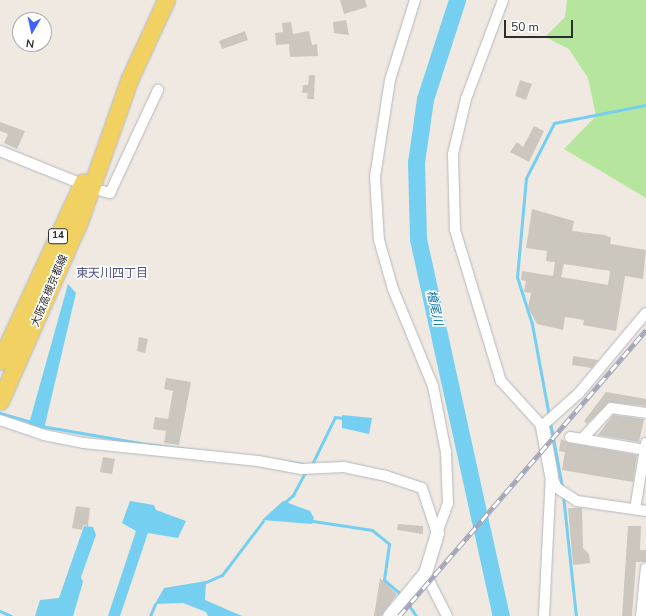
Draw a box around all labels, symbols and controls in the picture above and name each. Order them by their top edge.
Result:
north arrow [12,12,52,52]
scale bar [506,12,575,38]
text: 50 m [511,19,539,35]
text: N [25,35,35,51]
road number: 14 [48,228,68,244]
street label: 大阪高槻京都線 [29,253,71,329]
district label: 東天川四丁目 [76,267,148,281]
water label: 檜尾川 [423,289,445,327]

